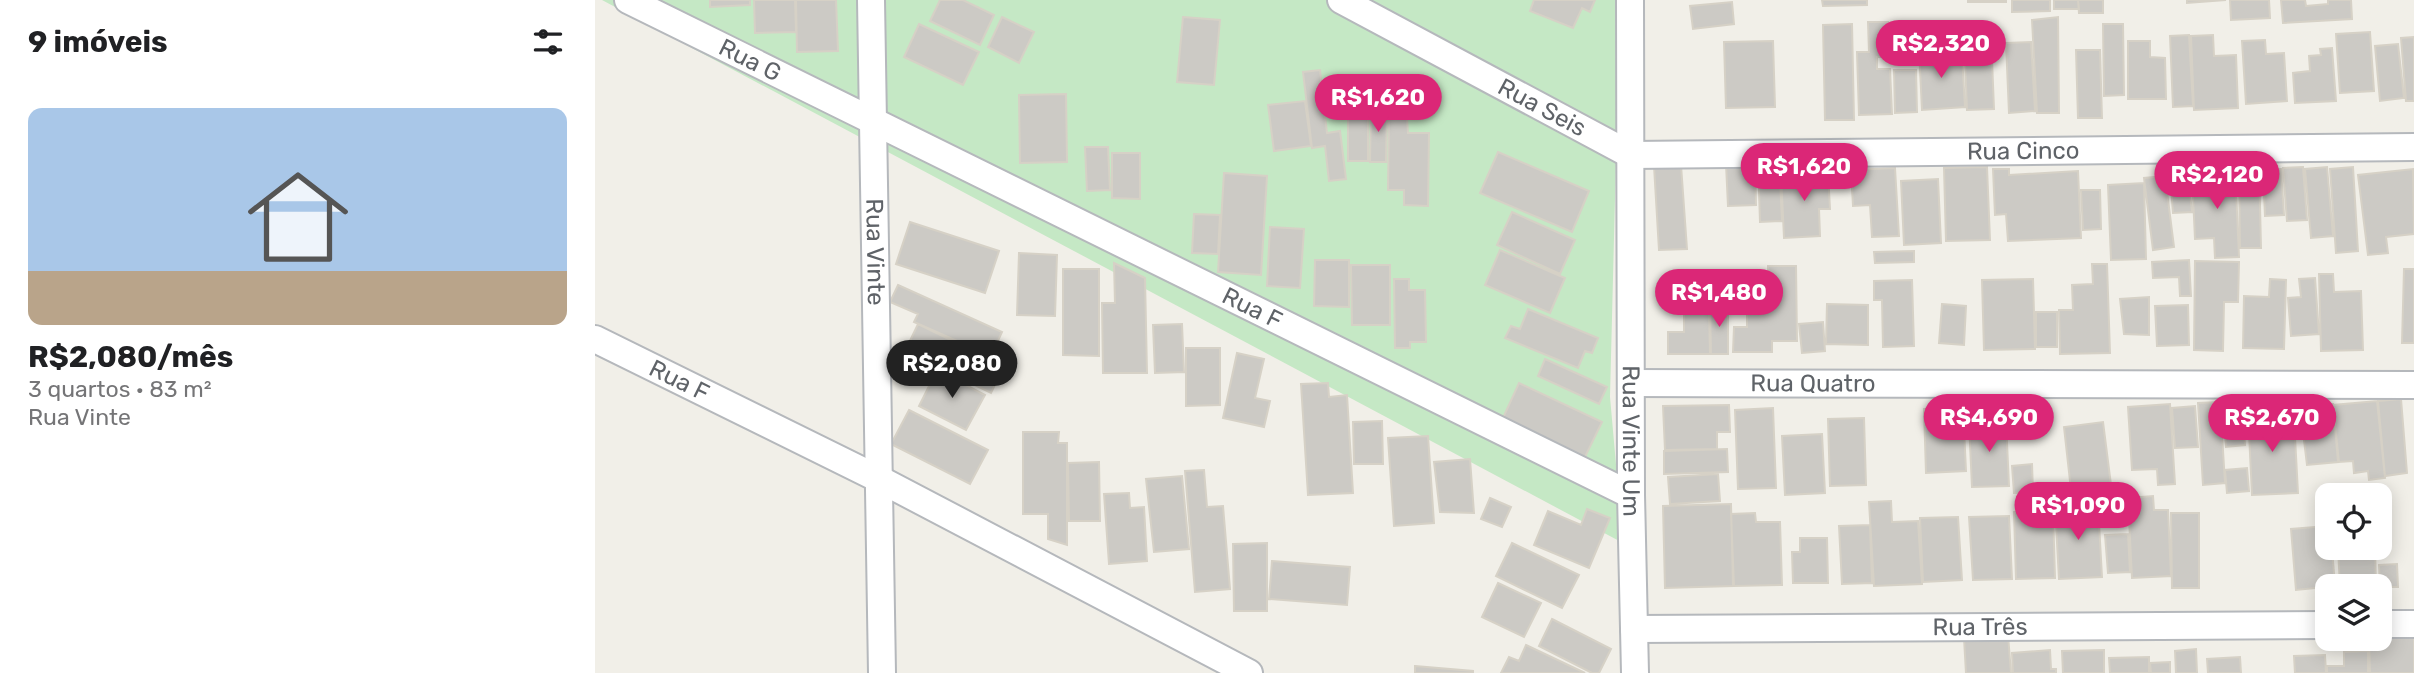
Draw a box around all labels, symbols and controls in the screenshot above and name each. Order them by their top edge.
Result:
pin: R$2,320 [1876,20,2006,80]
icon: filters [529,23,567,61]
text: 9 imóveis [28,24,168,60]
text: R$2,320 [1892,29,1990,57]
street label: Rua G [714,33,786,87]
street label: Rua Seis [1493,73,1591,142]
pin: R$1,620 [1313,74,1443,134]
text: R$1,620 [1331,83,1425,111]
street label: Rua Cinco [1967,136,2080,166]
pin: R$1,620 [1739,144,1869,203]
text: R$1,620 [1757,152,1851,180]
pin: R$2,120 [2152,152,2282,211]
icon: home [235,154,361,280]
text: R$2,120 [2170,160,2264,188]
street label: Rua Vinte [860,198,890,306]
pin: R$1,480 [1654,270,1784,329]
text: R$1,480 [1671,278,1767,306]
street label: Rua F [1218,281,1287,335]
text: R$2,080/mês [28,339,233,375]
pin: R$2,080 [887,340,1017,400]
text: R$2,080 [902,349,1002,377]
street label: Rua F [645,354,714,407]
street label: Rua Vinte Um [1617,365,1645,517]
street label: Rua Quatro [1750,369,1876,398]
text: 3 quartos · 83 m² [28,375,212,403]
pin: R$4,690 [1924,394,2054,454]
pin: R$2,670 [2207,394,2337,454]
text: Rua Vinte [28,403,131,431]
text: R$4,690 [1940,403,2038,431]
text: R$2,670 [2224,403,2320,431]
pin: R$1,090 [2013,482,2143,542]
map controls [2315,483,2392,651]
button: locate [2315,483,2392,560]
text: R$1,090 [2031,491,2125,519]
button: layers [2315,574,2392,651]
street label: Rua Três [1932,613,2028,641]

